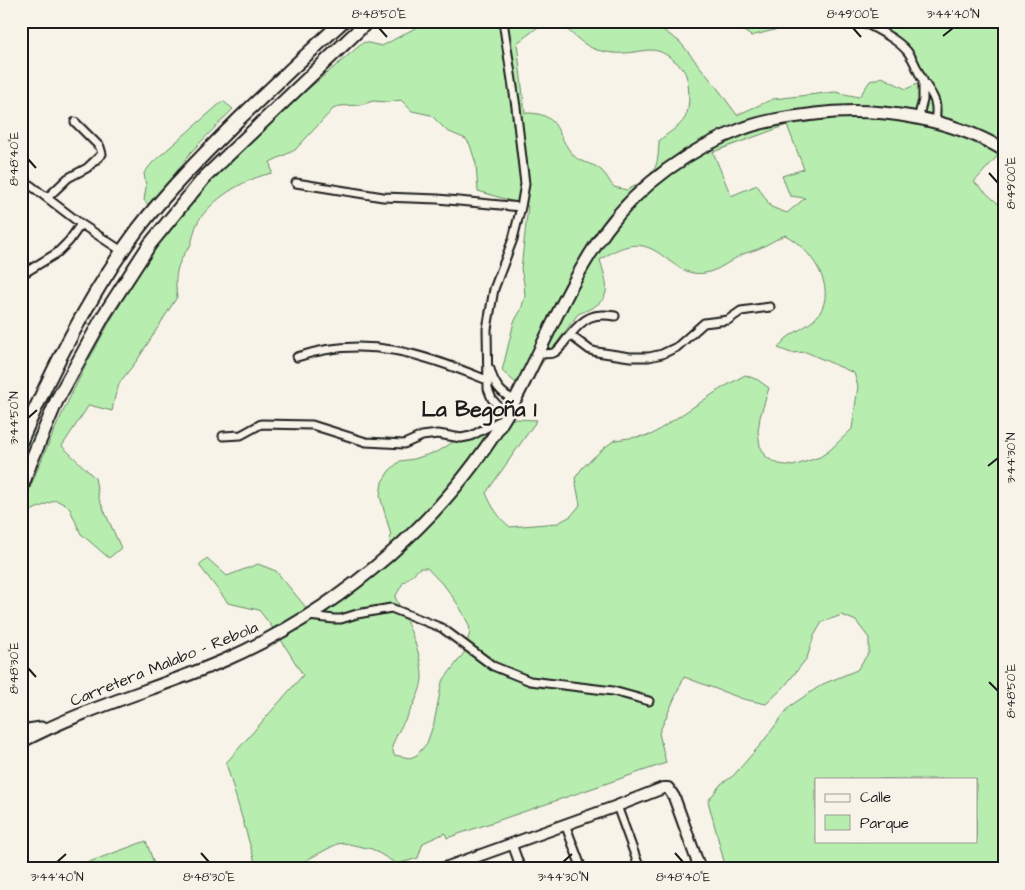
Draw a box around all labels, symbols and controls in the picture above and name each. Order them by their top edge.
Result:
text: 8°48'50"E [352,6,406,23]
text: 8°49'00"E [827,6,879,23]
text: 3°44'40"N [926,6,980,23]
text: 8°48'40"E [6,132,23,186]
text: 8°49'00"E [1003,157,1020,209]
text: 3°44'50"N [6,391,23,445]
district label: La Begoña 1 [422,395,537,426]
text: 3°44'30"N [1003,432,1020,484]
street label: Carretera Malabo - Rebola [67,616,261,712]
text: 8°48'30"E [6,642,23,694]
text: 8°48'50"E [1003,664,1020,718]
legend [815,778,978,842]
text: Calle [860,787,891,808]
text: Parque [860,813,909,834]
text: 3°44'40"N [30,869,84,886]
text: 8°48'30"E [183,869,235,886]
text: 3°44'30"N [537,869,589,886]
text: 8°48'40"E [656,869,710,886]

